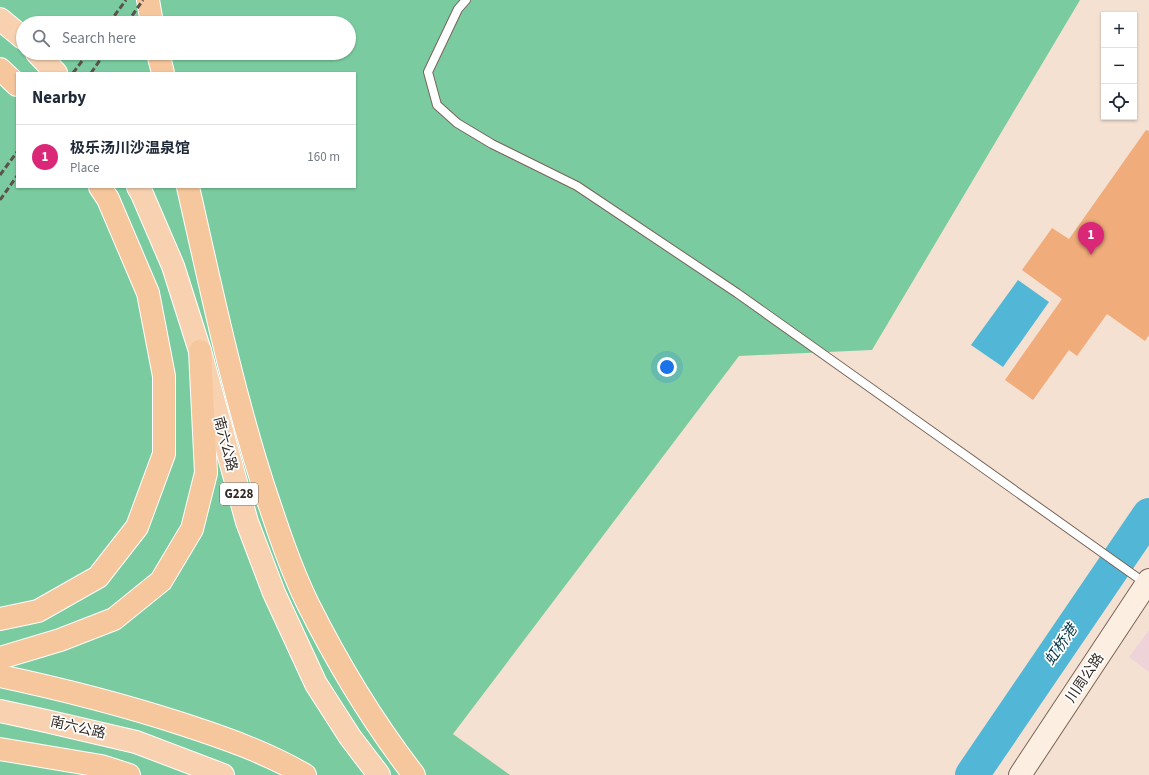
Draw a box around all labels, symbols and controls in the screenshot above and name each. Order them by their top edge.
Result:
map controls [1101,12,1137,120]
button: + [1101,12,1137,48]
search box [16,16,356,60]
icon: search [30,27,52,49]
text: Search here [62,28,136,49]
button: − [1101,48,1137,84]
button: locate [1101,84,1137,120]
text: Nearby [32,86,86,110]
text: 极乐汤川沙温泉馆 [70,138,190,159]
text: 1 [42,148,48,166]
text: 160 m [307,148,340,166]
text: Place [70,159,99,177]
pin: 1 [1078,222,1104,255]
your location [657,357,677,377]
street label: 南六公路 [208,414,242,474]
road number: G228 [220,483,258,505]
water label: 虹桥港 [1040,619,1083,670]
street label: 川周公路 [1061,649,1109,707]
street label: 南六公路 [48,712,108,744]

